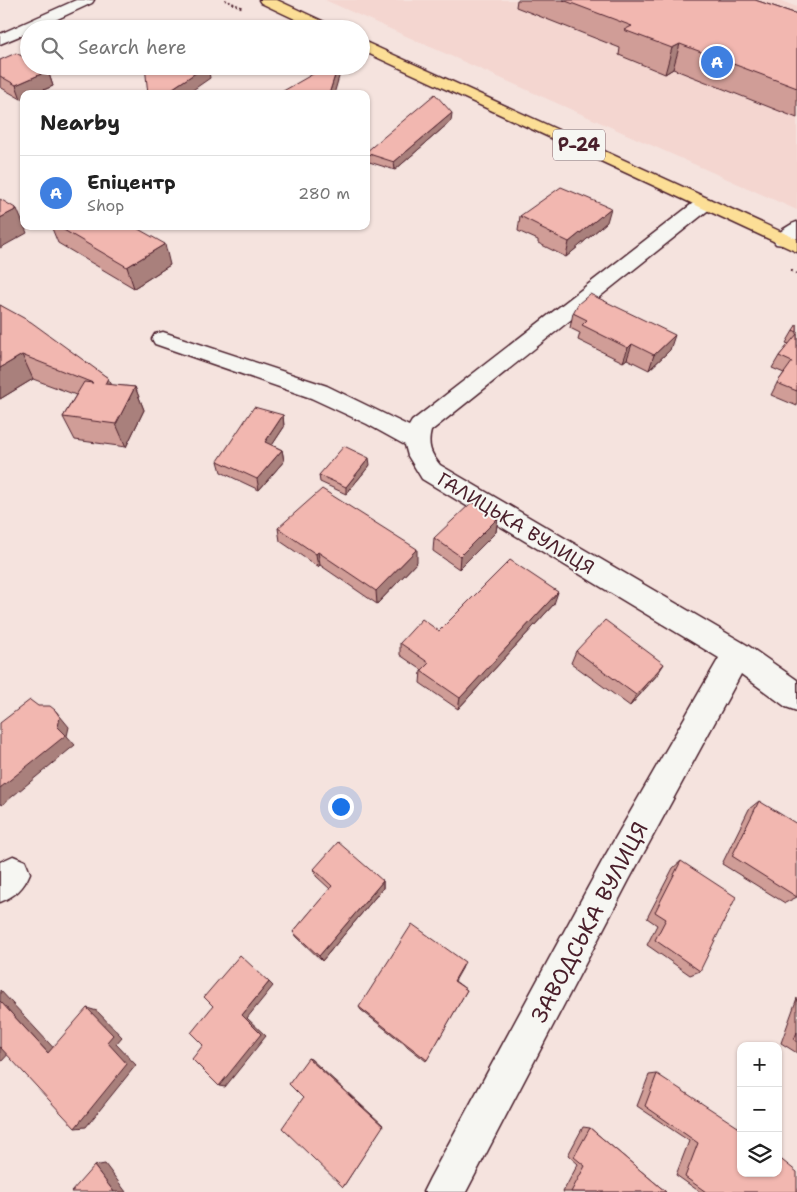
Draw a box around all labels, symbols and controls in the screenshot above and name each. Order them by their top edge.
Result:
search box [20,20,370,75]
icon: search [38,34,66,62]
text: Search here [78,35,187,60]
pin: A [701,43,733,81]
text: Nearby [40,109,120,137]
road number: Р-24 [553,130,605,160]
text: Епіцентр [87,170,176,195]
text: A [50,183,62,204]
text: 280 m [298,183,350,204]
text: Shop [87,195,124,216]
street label: ГАЛИЦЬКА ВУЛИЦЯ [433,467,599,580]
your location [328,794,354,820]
street label: ЗАВОДСЬКА ВУЛИЦЯ [524,817,655,1028]
map controls [737,1042,782,1177]
button: + [737,1042,782,1087]
button: − [737,1087,782,1132]
button: layers [737,1132,782,1177]

